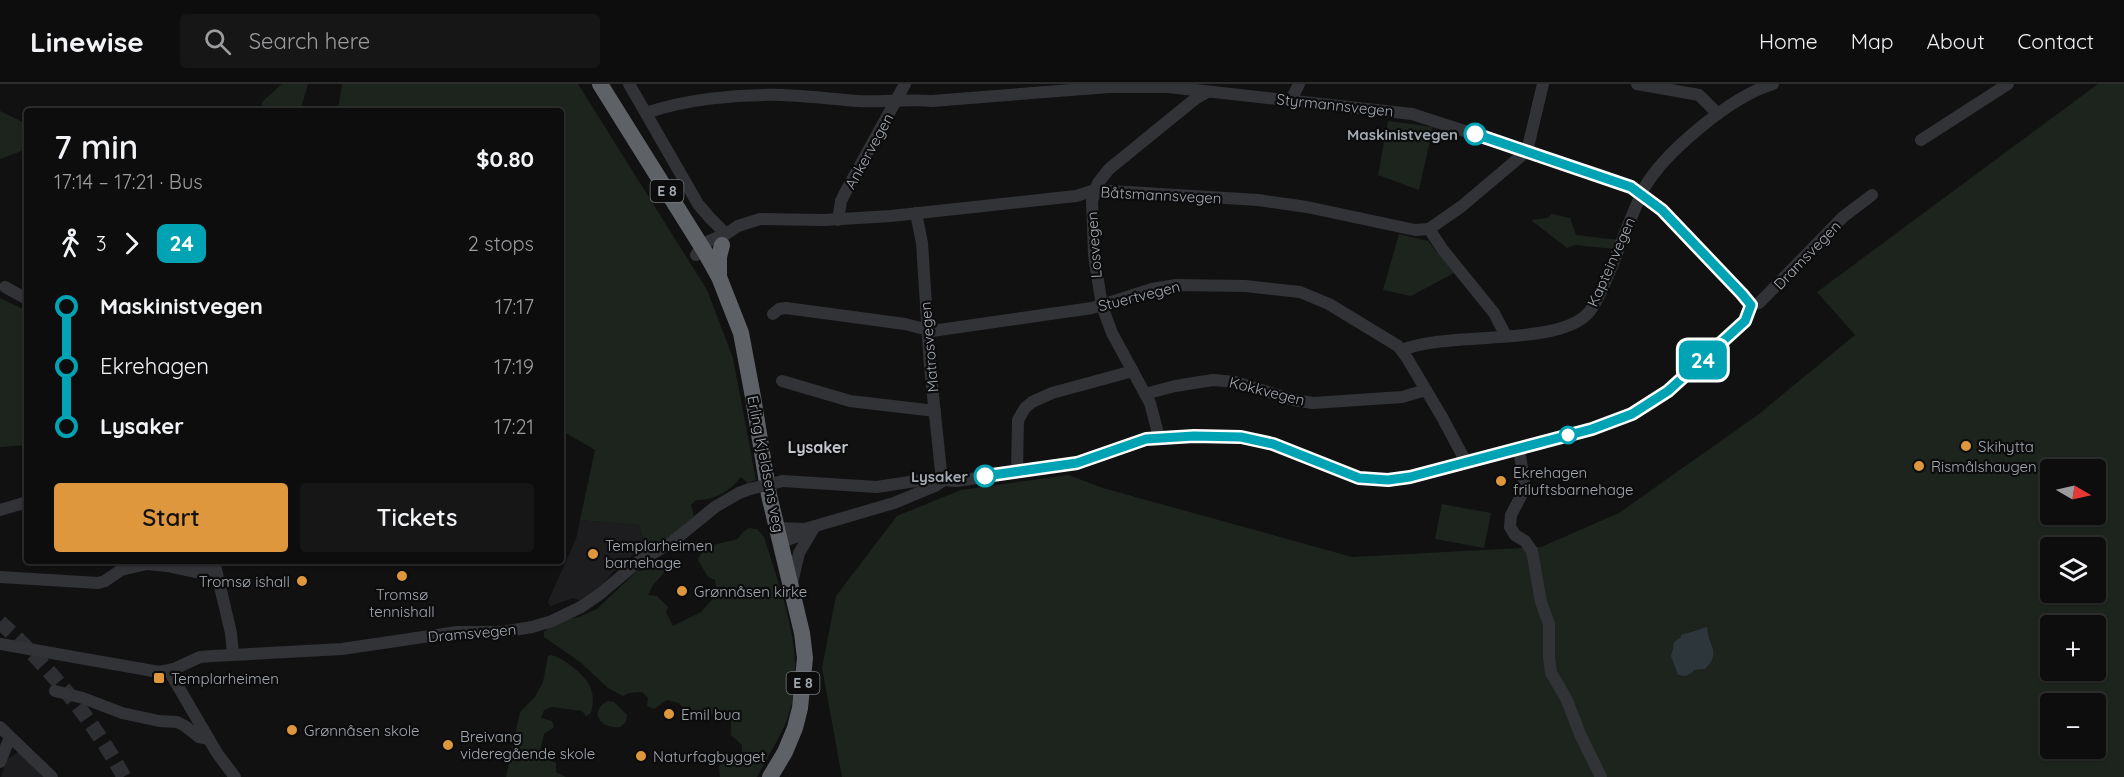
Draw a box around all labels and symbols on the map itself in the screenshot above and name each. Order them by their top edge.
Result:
street label: Styrmannsvegen [1276,89,1394,121]
street label: Ankervegen [840,110,898,192]
marker: Maskinistvegen [1464,123,1486,145]
place label: Maskinistvegen [1347,125,1458,144]
road number: E 8 [650,180,684,202]
street label: Båtsmannsvegen [1100,182,1222,208]
street label: Losvegen [1082,211,1106,279]
street label: Kapteinvegen [1583,214,1639,310]
street label: Dramsvegen [1769,217,1845,293]
street label: Stuertvegen [1096,277,1182,315]
street label: Matrosvegen [916,301,942,393]
line badge: 24 [1676,340,1730,380]
street label: Kokkvegen [1227,372,1307,410]
street label: Erling Kjeldsens veg [743,394,789,534]
unlabelled marker [1559,426,1577,444]
district label: Lysaker [788,437,848,457]
place label: Skihytta [1978,437,2034,456]
marker: Skihytta [1959,439,1973,453]
place label: Rismålshaugen [1931,457,2037,476]
marker: Rismålshaugen [1912,459,1926,473]
north arrow [2040,459,2106,525]
place label: Ekrehagen friluftsbarnehage [1513,463,1633,499]
marker: Lysaker [974,465,996,487]
place label: Lysaker [911,467,968,486]
marker: Ekrehagen friluftsbarnehage [1494,474,1508,488]
place label: Templarheimen barnehage [605,536,713,572]
marker: Templarheimen barnehage [586,547,600,561]
marker: Tromsø tennishall [395,569,409,583]
place label: Tromsø ishall [199,572,290,591]
marker: Tromsø ishall [295,574,309,588]
place label: Grønnåsen kirke [694,582,807,601]
marker: Grønnåsen kirke [675,584,689,598]
place label: Tromsø tennishall [369,585,435,621]
street label: Dramsvegen [427,620,517,646]
place label: Templarheimen [171,669,279,688]
marker: Templarheimen [152,671,166,685]
road number: E 8 [786,672,820,694]
place label: Emil bua [681,705,741,724]
marker: Emil bua [662,707,676,721]
place label: Grønnåsen skole [304,721,420,740]
marker: Grønnåsen skole [285,723,299,737]
place label: Breivang videregående skole [460,727,595,763]
marker: Breivang videregående skole [441,738,455,752]
place label: Naturfagbygget [653,747,766,766]
marker: Naturfagbygget [634,749,648,763]

